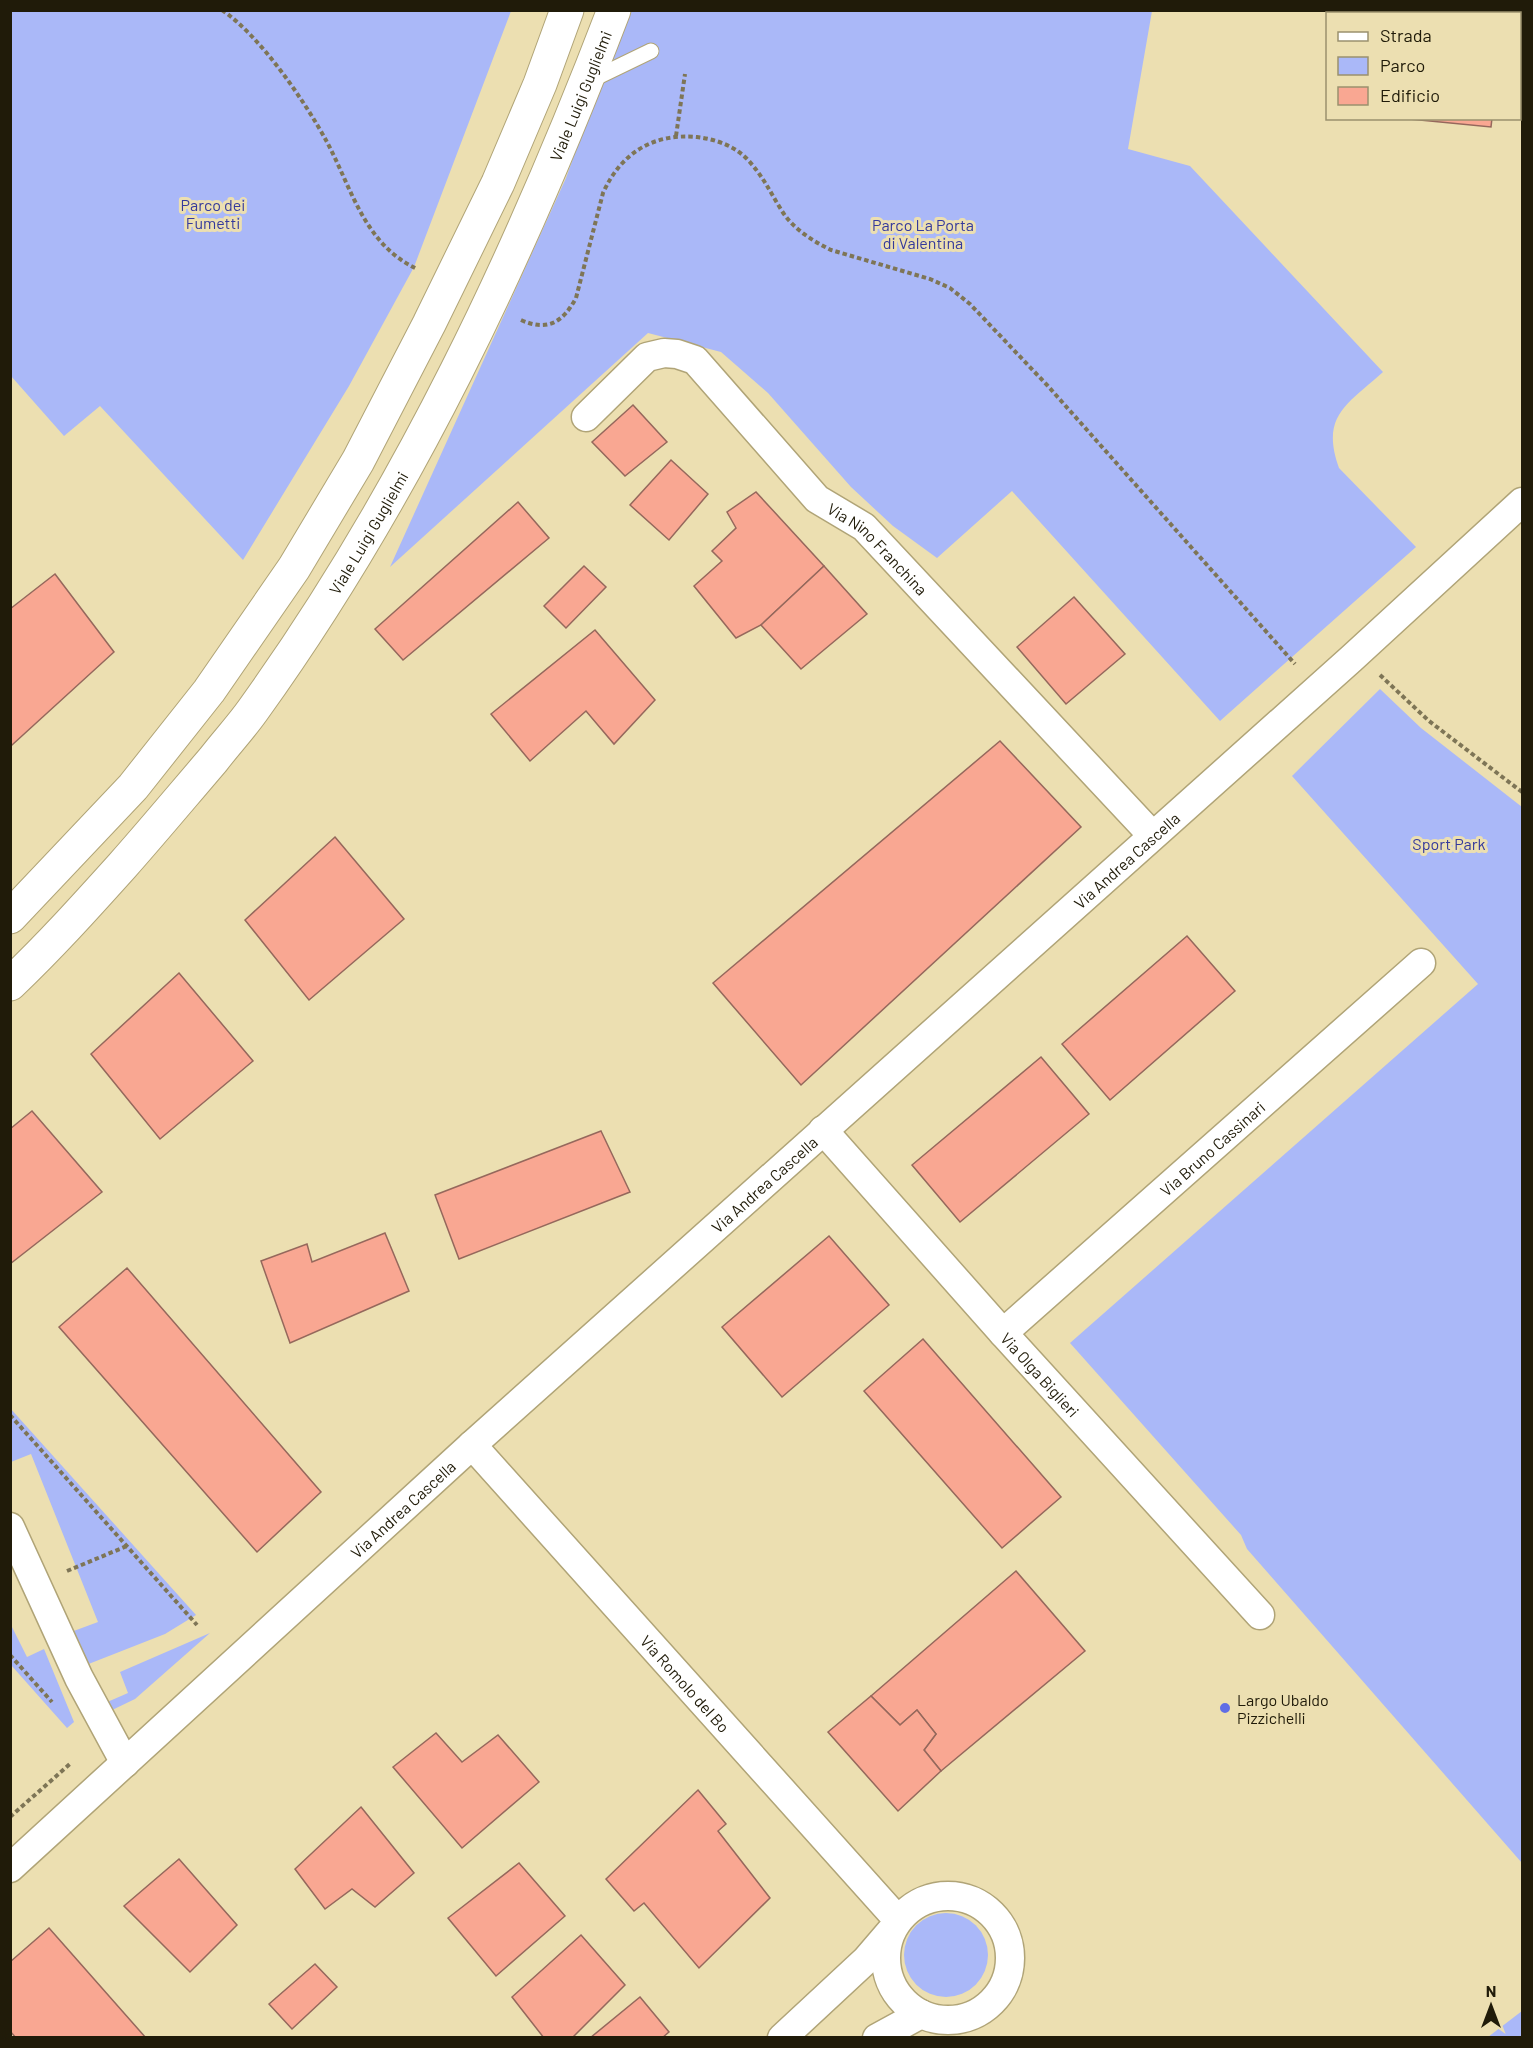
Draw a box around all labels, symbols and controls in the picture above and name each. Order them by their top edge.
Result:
legend [1326,12,1521,120]
text: Strada [1380,24,1432,46]
street label: Viale Luigi Guglielmi [545,28,615,164]
text: Parco [1380,54,1425,76]
text: Edificio [1380,84,1440,106]
park label: Parco dei Fumetti [181,195,245,232]
park label: Parco La Porta di Valentina [872,215,974,252]
street label: Viale Luigi Guglielmi [324,468,411,597]
street label: Via Nino Franchina [824,498,932,599]
street label: Via Andrea Cascella [1069,808,1183,912]
park label: Sport Park [1412,834,1486,853]
street label: Via Bruno Cassinari [1156,1097,1268,1199]
street label: Via Andrea Cascella [707,1132,821,1236]
street label: Via Olga Biglieri [997,1328,1084,1420]
street label: Via Andrea Cascella [346,1456,459,1561]
street label: Via Romolo del Bo [637,1631,734,1736]
place label: Largo Ubaldo Pizzichelli [1237,1690,1329,1727]
marker: Largo Ubaldo Pizzichelli [1218,1701,1232,1715]
north arrow [1461,1976,1521,2036]
text: N [1486,1981,1496,2000]

